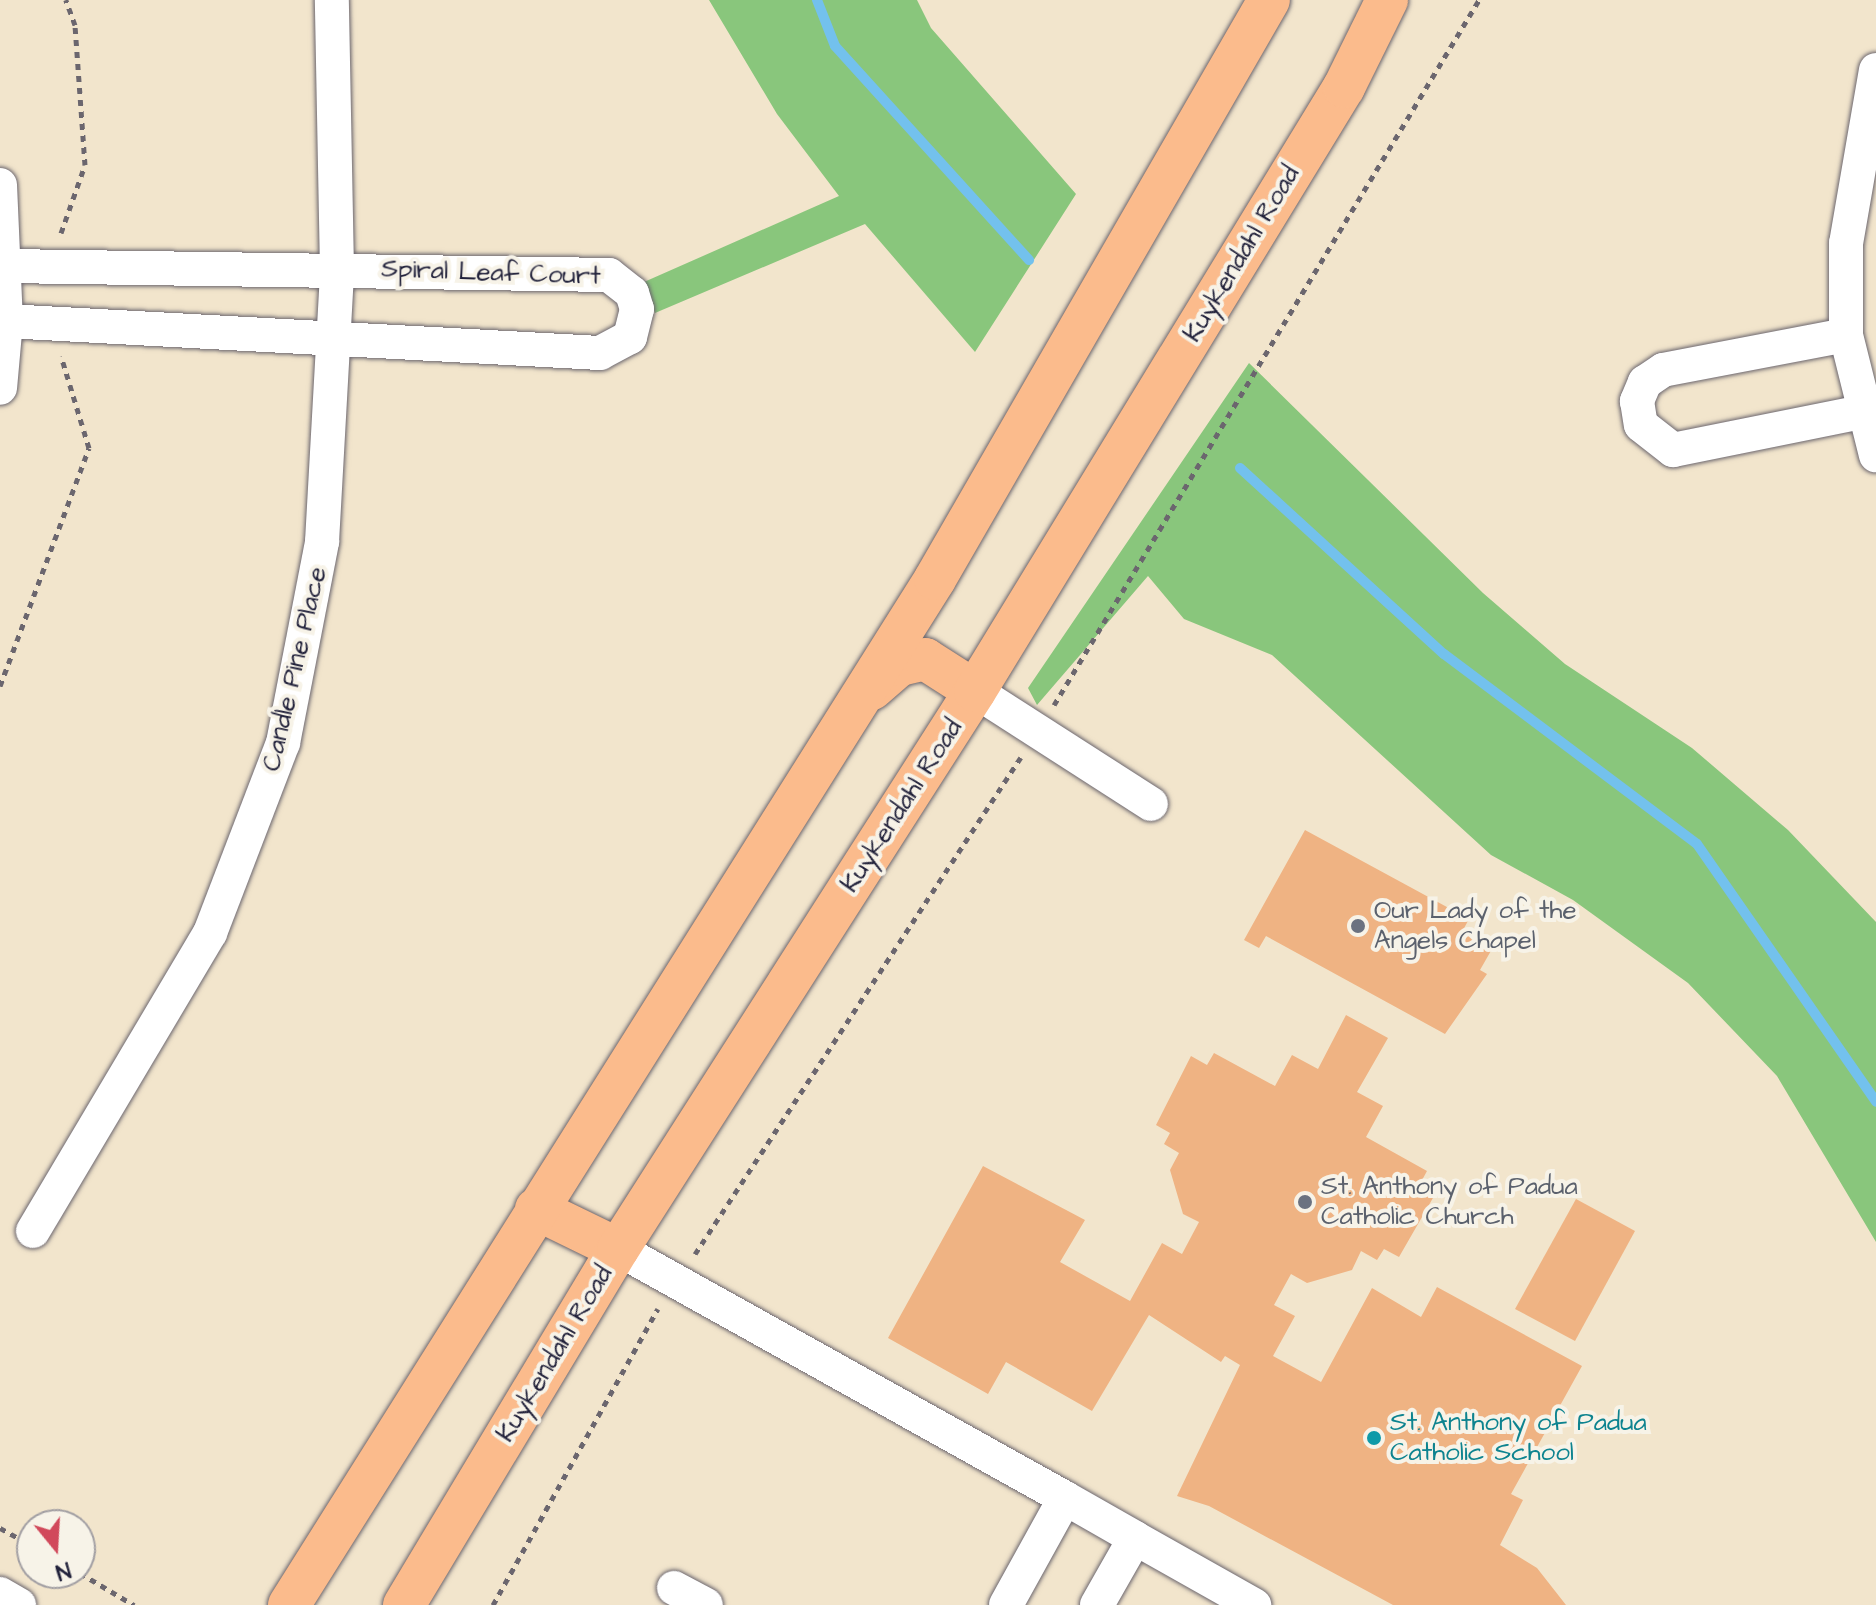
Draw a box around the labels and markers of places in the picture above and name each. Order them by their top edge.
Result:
place label: Our Lady of the Angels Chapel [1374,895,1577,956]
marker: Our Lady of the Angels Chapel [1349,917,1367,935]
place label: St. Anthony of Padua Catholic Church [1321,1171,1578,1232]
marker: St. Anthony of Padua Catholic Church [1296,1193,1314,1211]
place label: St. Anthony of Padua Catholic School [1390,1407,1647,1468]
marker: St. Anthony of Padua Catholic School [1365,1429,1383,1447]

